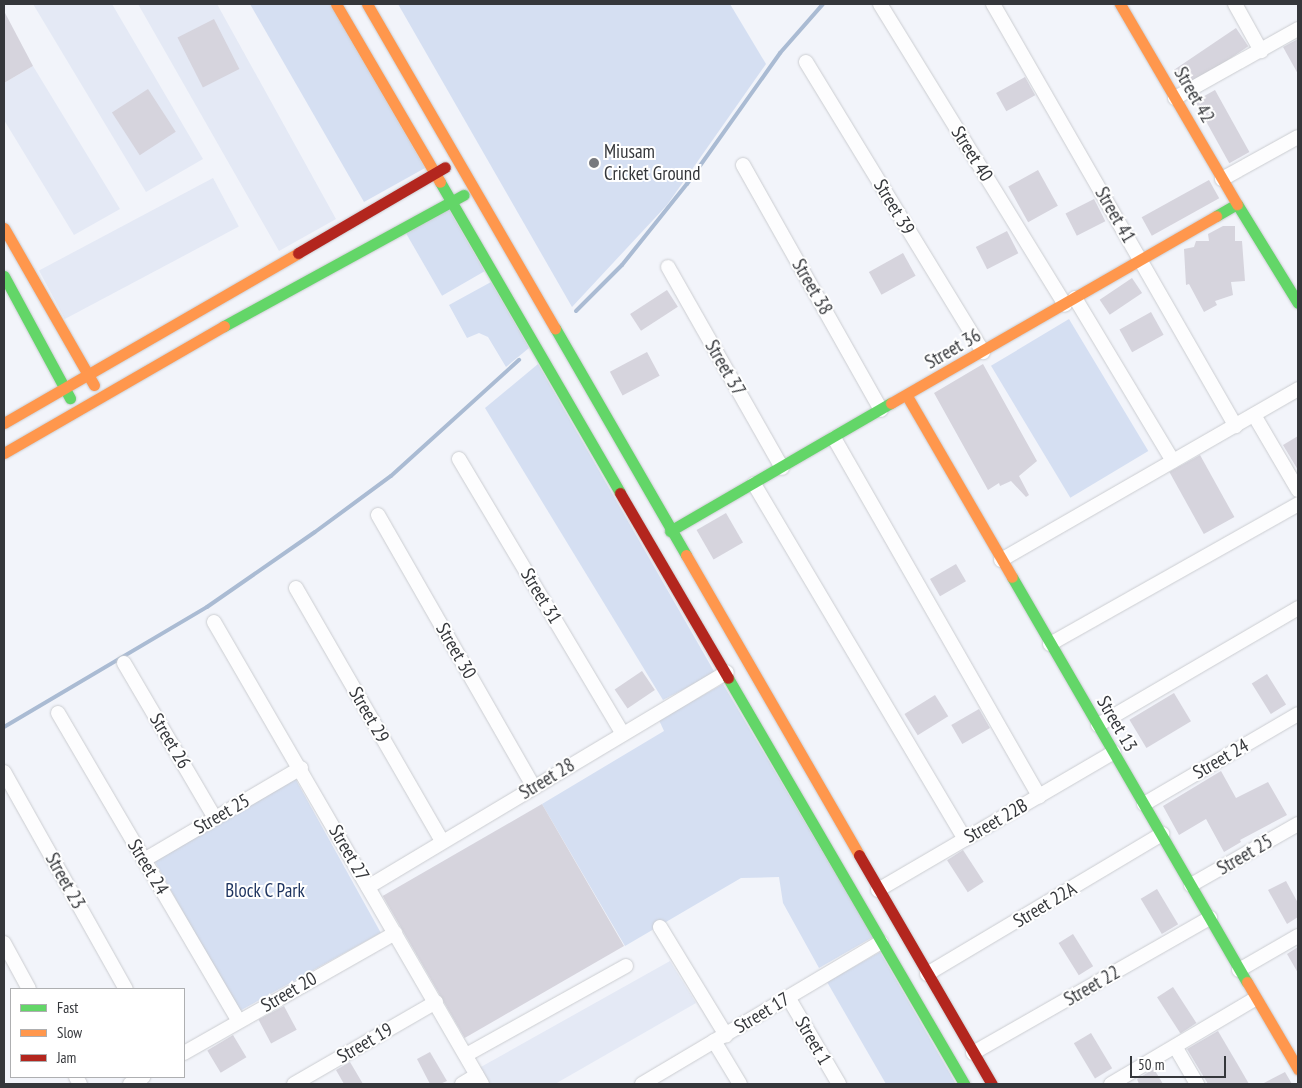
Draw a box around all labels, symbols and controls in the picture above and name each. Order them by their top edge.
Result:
street label: Street 42 [1169,63,1219,127]
street label: Street 40 [946,122,998,186]
place label: Miusam Cricket Ground [604,141,700,185]
marker: Miusam Cricket Ground [588,157,600,169]
street label: Street 39 [869,175,919,239]
street label: Street 41 [1090,183,1140,247]
street label: Street 38 [787,255,837,319]
street label: Street 36 [921,324,985,374]
street label: Street 37 [700,336,750,400]
street label: Street 31 [516,564,566,628]
street label: Street 30 [431,619,481,683]
street label: Street 29 [344,683,394,747]
street label: Street 13 [1092,692,1142,756]
street label: Street 26 [145,709,195,773]
street label: Street 24 [1189,734,1253,784]
street label: Street 28 [515,754,579,804]
street label: Street 25 [190,789,254,839]
street label: Street 22B [960,794,1032,848]
street label: Street 27 [324,821,374,885]
street label: Street 25 [1213,830,1277,880]
street label: Street 24 [123,835,173,899]
street label: Street 23 [40,849,90,913]
street label: Street 22A [1009,877,1081,933]
park label: Block C Park [225,880,305,902]
street label: Street 22 [1060,961,1124,1011]
street label: Street 20 [257,967,321,1017]
legend [10,988,185,1078]
street label: Street 17 [730,988,794,1038]
text: Fast [57,998,78,1017]
street label: Street 1 [790,1013,836,1069]
street label: Street 19 [333,1018,397,1068]
text: Slow [57,1023,82,1042]
scale bar [1132,1046,1228,1078]
text: Jam [57,1048,76,1067]
text: 50 m [1138,1055,1164,1074]

